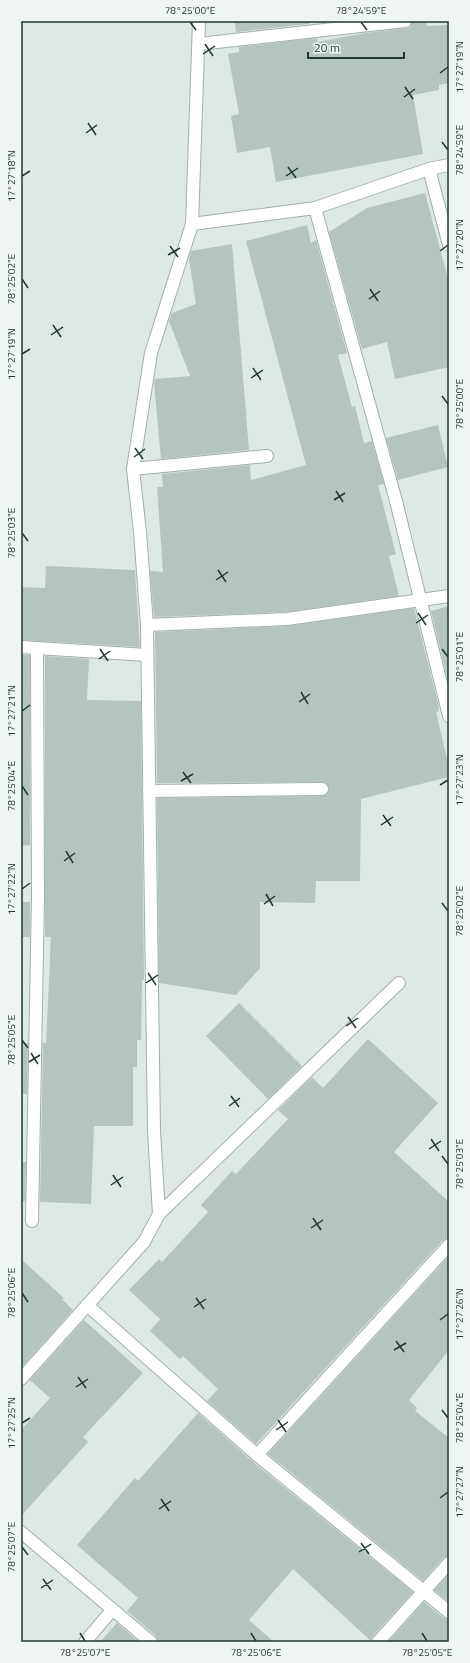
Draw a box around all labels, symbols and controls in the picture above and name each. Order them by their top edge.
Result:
text: 78°25'00"E [165,3,216,18]
text: 78°24'59"E [336,3,387,18]
scale bar [308,34,404,60]
text: 20 m [314,38,340,57]
text: 17°27'19"N [452,41,467,93]
text: 78°24'59"E [452,124,467,175]
text: 17°27'18"N [4,150,19,202]
text: 17°27'20"N [452,219,467,271]
text: 78°25'02"E [4,253,19,304]
text: 17°27'19"N [4,328,19,380]
text: 78°25'00"E [452,378,467,429]
text: 78°25'03"E [4,507,19,558]
text: 78°25'01"E [452,631,467,682]
text: 17°27'21"N [4,685,19,737]
text: 17°27'23"N [452,754,467,806]
text: 78°25'04"E [4,760,19,811]
text: 17°27'22"N [4,863,19,915]
text: 78°25'02"E [452,885,467,936]
text: 78°25'05"E [4,1014,19,1065]
text: 78°25'03"E [452,1138,467,1189]
text: 78°25'06"E [4,1267,19,1318]
text: 17°27'26"N [452,1288,467,1340]
text: 78°25'04"E [452,1392,467,1443]
text: 17°27'25"N [4,1397,19,1449]
text: 17°27'27"N [452,1466,467,1518]
text: 78°25'07"E [4,1521,19,1572]
text: 78°25'07"E [60,1645,111,1660]
text: 78°25'06"E [231,1645,282,1660]
text: 78°25'05"E [402,1645,453,1660]

